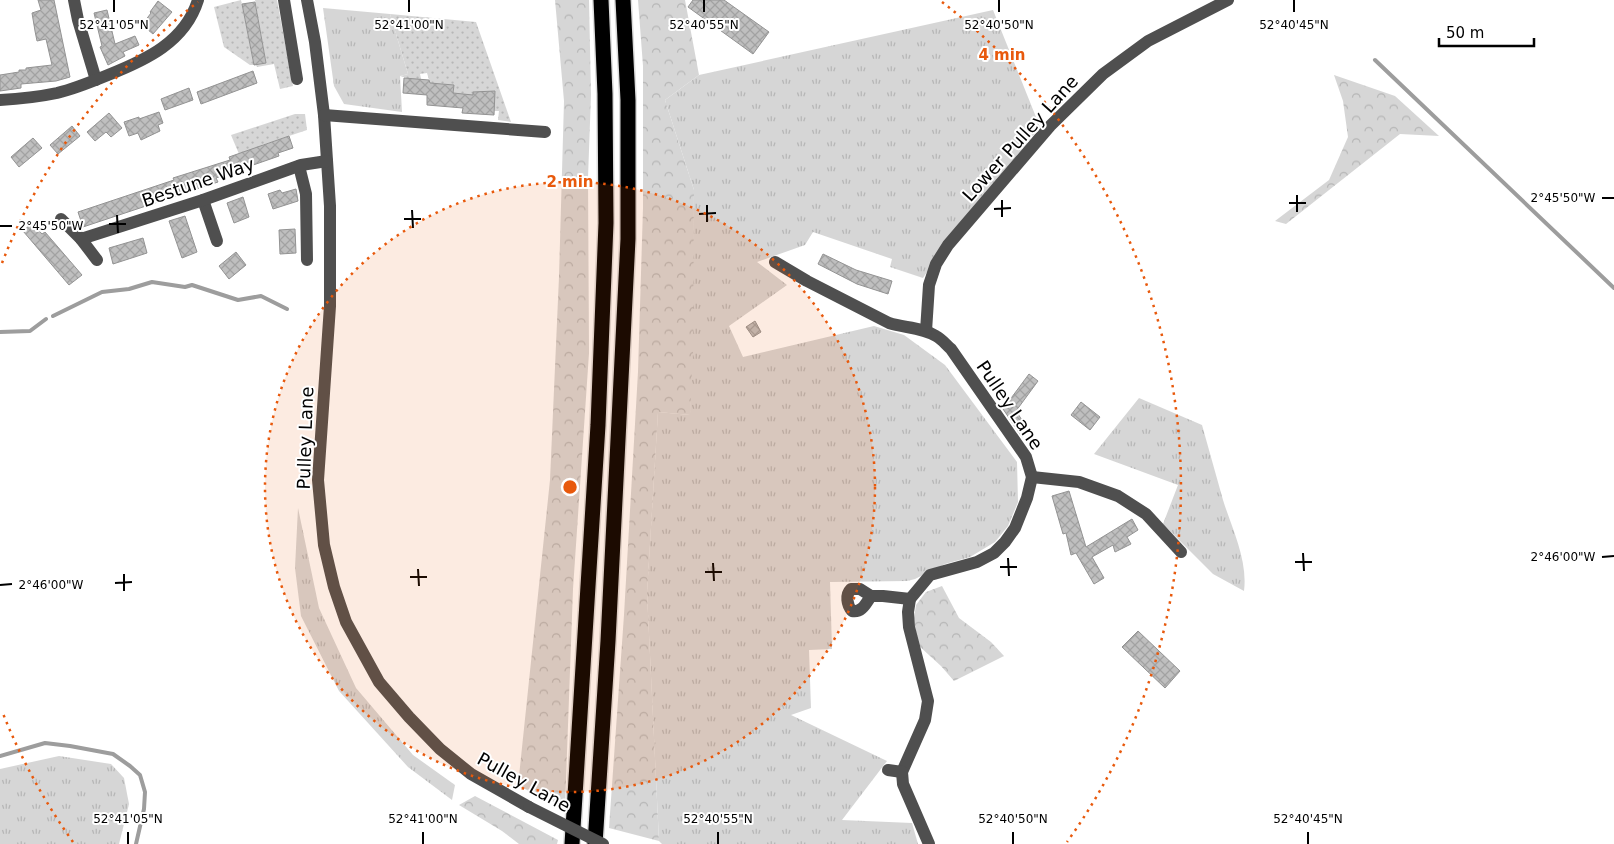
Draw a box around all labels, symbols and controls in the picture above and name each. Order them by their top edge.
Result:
scale bar [1439,15,1534,47]
text: 52°41'05"N [79,18,149,32]
text: 52°41'00"N [374,18,444,32]
text: 52°40'55"N [669,18,739,32]
text: 52°40'50"N [964,18,1034,32]
text: 52°40'45"N [1259,18,1329,32]
text: 50 m [1446,24,1484,42]
text: 4 min [978,46,1026,64]
street label: Lower Pulley Lane [958,71,1082,205]
street label: Bestune Way [139,153,257,211]
text: 2 min [546,173,594,191]
text: 2°45'50"W [1531,191,1596,205]
text: 2°45'50"W [19,219,84,233]
street label: Pulley Lane [973,356,1047,454]
street label: Pulley Lane [293,386,317,490]
centre of rings [561,478,579,496]
text: 2°46'00"W [1531,550,1596,564]
text: 2°46'00"W [19,578,84,592]
street label: Pulley Lane [474,748,574,816]
text: 52°41'05"N [93,812,163,826]
text: 52°41'00"N [388,812,458,826]
text: 52°40'55"N [683,812,753,826]
text: 52°40'50"N [978,812,1048,826]
text: 52°40'45"N [1273,812,1343,826]

